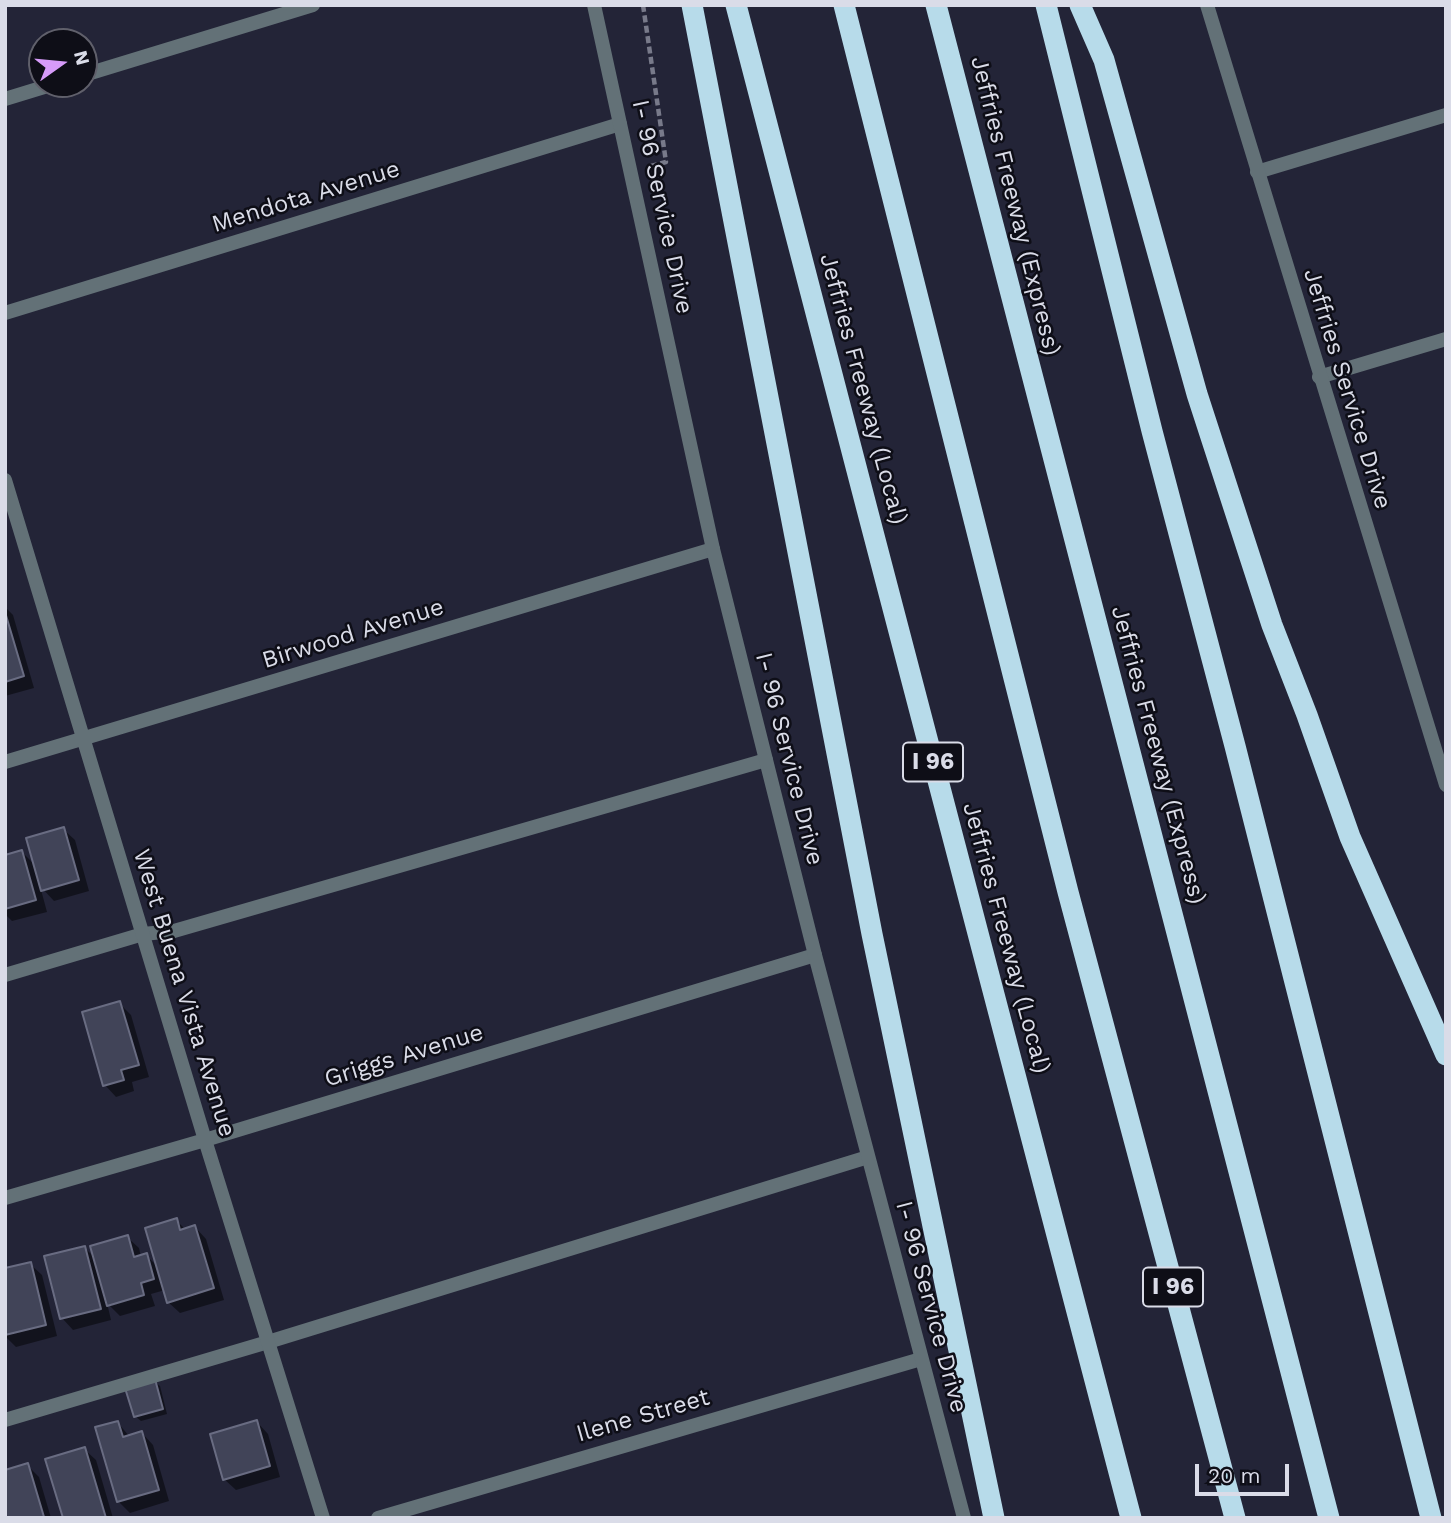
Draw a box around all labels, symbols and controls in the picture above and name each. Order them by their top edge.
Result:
north arrow [28,28,98,98]
text: N [69,48,95,68]
street label: Jeffries Freeway (Express) [964,53,1066,359]
street label: I- 96 Service Drive [625,97,699,317]
street label: Mendota Avenue [209,155,403,239]
street label: Jeffries Freeway (Local) [813,250,913,528]
street label: Jeffries Service Drive [1297,265,1397,513]
street label: Birwood Avenue [259,593,447,675]
street label: Jeffries Freeway (Express) [1104,603,1212,907]
street label: I- 96 Service Drive [749,650,829,868]
road number: I 96 [903,742,963,782]
street label: Jeffries Freeway (Local) [956,799,1056,1077]
street label: West Buena Vista Avenue [126,846,242,1140]
street label: Griggs Avenue [321,1018,487,1094]
street label: I- 96 Service Drive [889,1198,973,1416]
road number: I 96 [1143,1268,1203,1306]
street label: Ilene Street [573,1383,713,1449]
scale bar [1199,1450,1294,1494]
text: 20 m [1208,1463,1260,1488]

